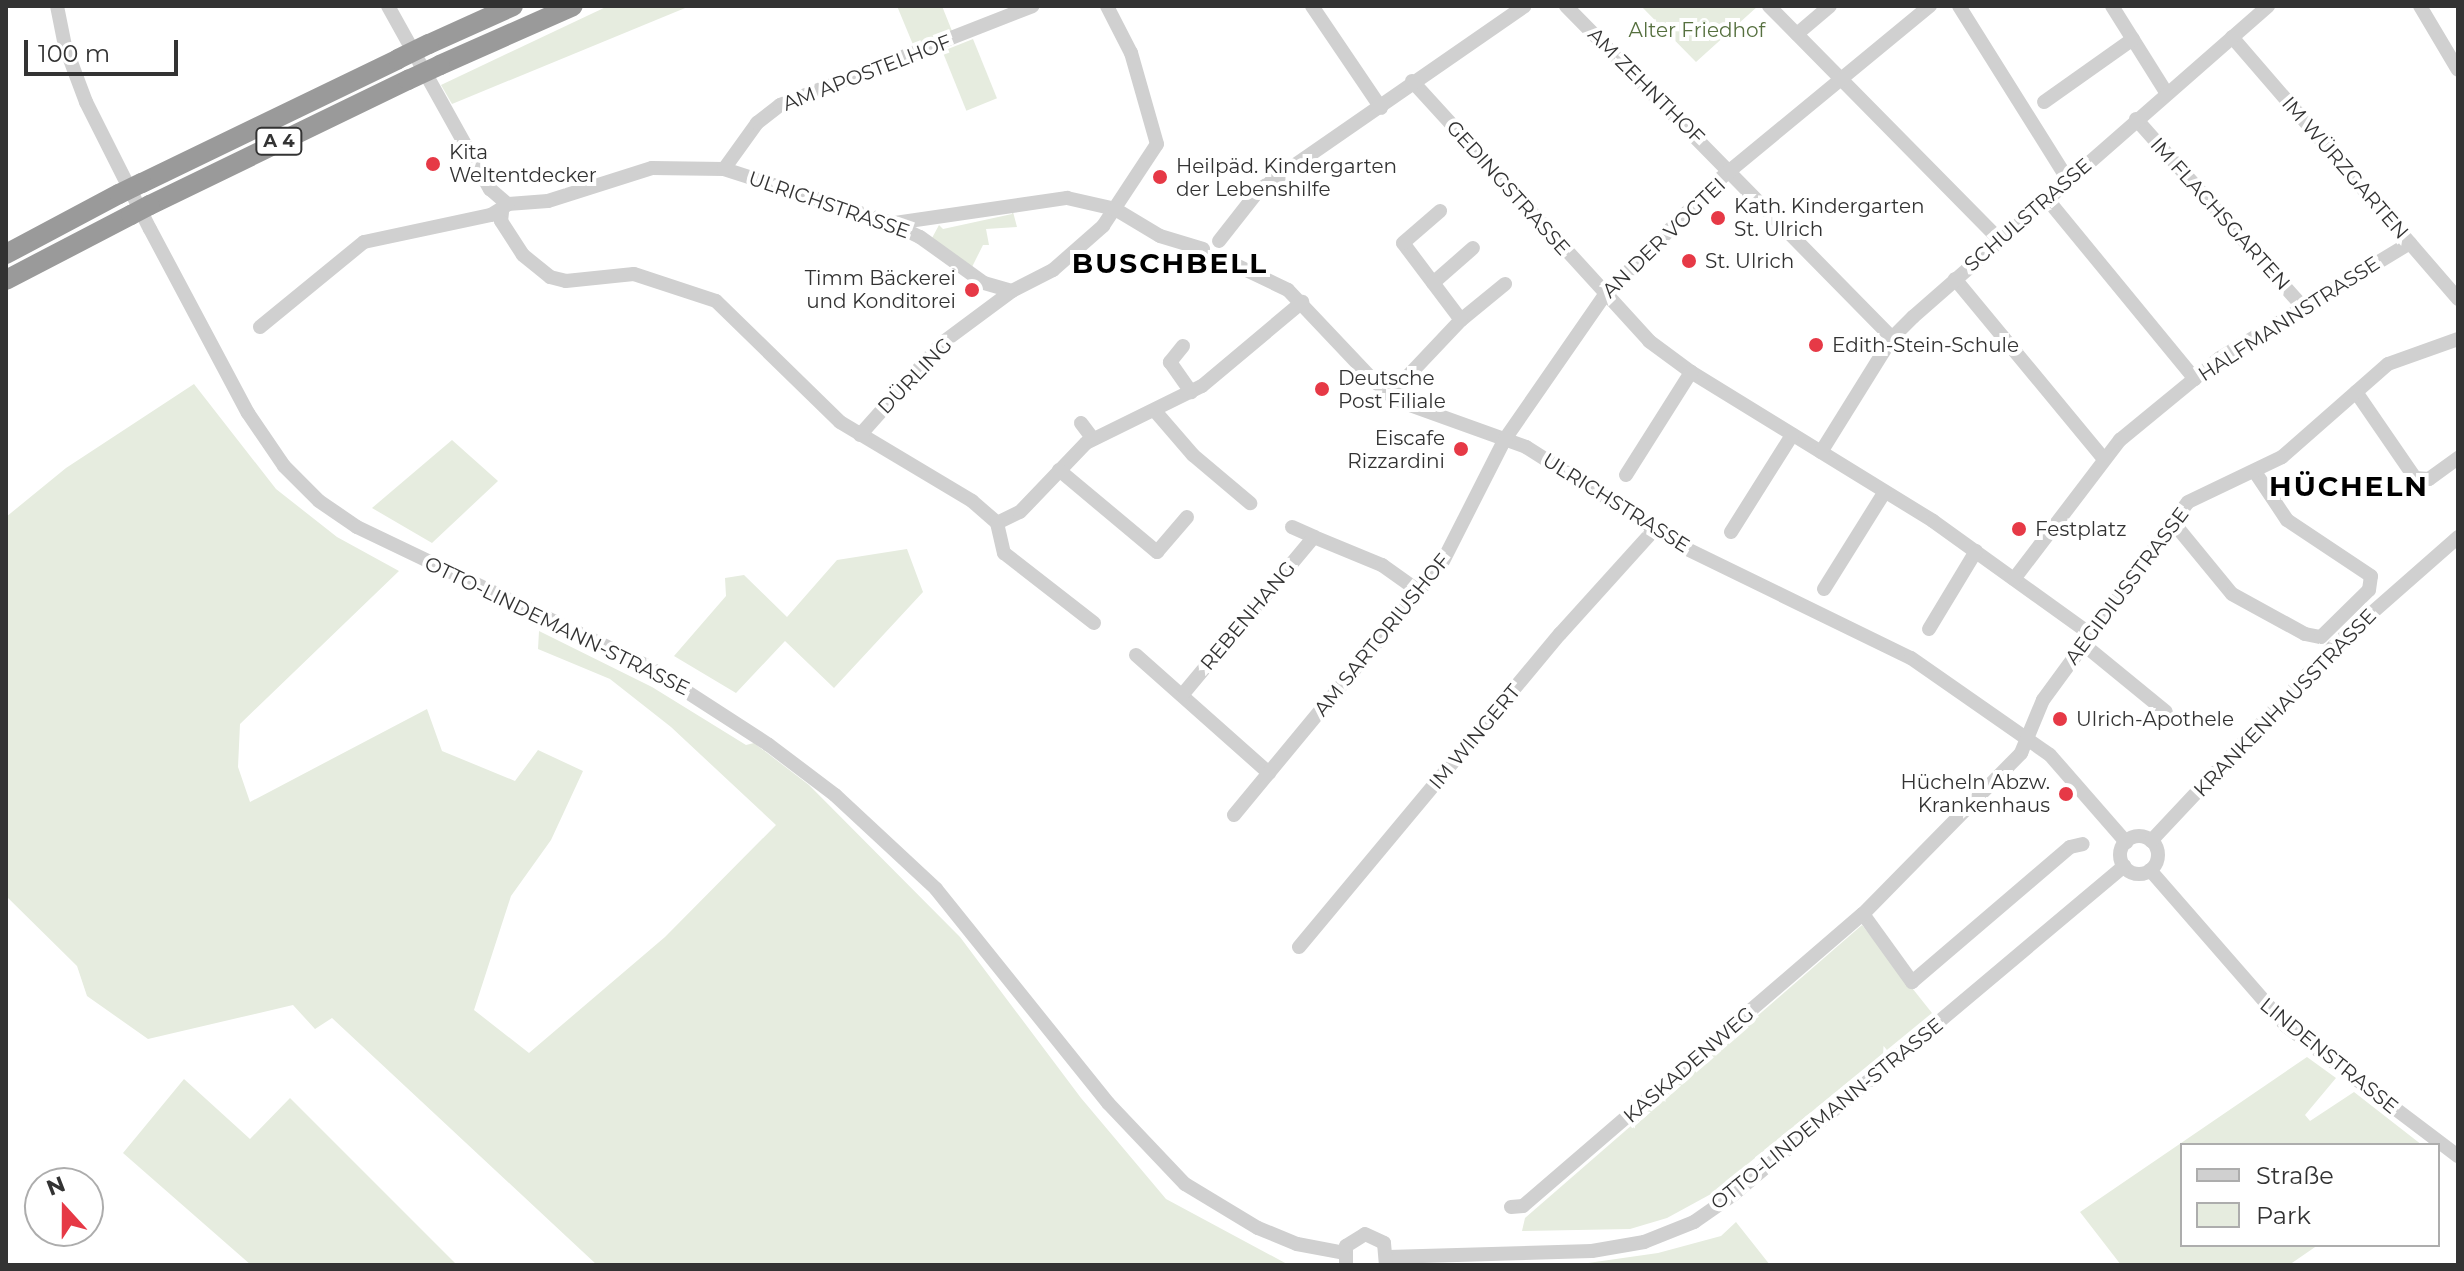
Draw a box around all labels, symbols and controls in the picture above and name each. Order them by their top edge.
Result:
park label: Alter Friedhof [1629,18,1765,42]
street label: AM ZEHNTHOF [1583,23,1709,149]
scale bar [28,24,182,74]
street label: AM APOSTELHOF [779,30,955,116]
text: 100 m [38,39,110,68]
street label: IM WÜRZGARTEN [2277,92,2413,244]
street label: GEDINGSTRASSE [1441,116,1575,260]
road number: A 4 [255,127,303,155]
street label: IM FLACHSGARTEN [2145,133,2295,295]
place label: Kita Weltentdecker [449,140,597,187]
street label: SCHULSTRASSE [1960,153,2096,277]
place label: Heilpäd. Kindergarten der Lebenshilfe [1176,154,1397,201]
marker: Kita Weltentdecker [424,155,442,173]
street label: ULRICHSTRASSE [745,166,913,244]
marker: Heilpäd. Kindergarten der Lebenshilfe [1151,168,1169,186]
street label: AN DER VOGTEI [1597,173,1731,303]
place label: Kath. Kindergarten St. Ulrich [1734,194,1925,241]
marker: Kath. Kindergarten St. Ulrich [1709,209,1727,227]
district label: BUSCHBELL [1072,246,1268,280]
place label: St. Ulrich [1705,249,1794,273]
street label: HALFMANNSTRASSE [2194,251,2384,387]
marker: St. Ulrich [1680,252,1698,270]
place label: Timm Bäckerei und Konditorei [805,266,956,313]
marker: Timm Bäckerei und Konditorei [963,281,981,299]
street label: DÜRLING [873,333,957,419]
place label: Edith-Stein-Schule [1832,333,2019,357]
marker: Edith-Stein-Schule [1807,336,1825,354]
place label: Deutsche Post Filiale [1338,366,1446,413]
marker: Deutsche Post Filiale [1313,380,1331,398]
place label: Eiscafe Rizzardini [1347,426,1445,473]
marker: Eiscafe Rizzardini [1452,440,1470,458]
street label: ULRICHSTRASSE [1538,448,1694,558]
district label: HÜCHELN [2269,469,2429,503]
street label: AEGIDIUSSTRASSE [2060,503,2194,669]
place label: Festplatz [2035,517,2126,541]
marker: Festplatz [2010,520,2028,538]
street label: AM SARTORIUSHOF [1309,549,1455,721]
street label: OTTO-LINDEMANN-STRASSE [421,551,693,701]
street label: REBENHANG [1195,557,1301,675]
street label: KRANKENHAUSSTRASSE [2189,604,2381,802]
street label: IM WINGERT [1424,680,1526,794]
place label: Ulrich-Apothele [2076,707,2234,731]
marker: Ulrich-Apothele [2051,710,2069,728]
place label: Hücheln Abzw. Krankenhaus [1901,770,2050,817]
marker: Hücheln Abzw. Krankenhaus [2057,785,2075,803]
street label: LINDENSTRASSE [2255,993,2403,1119]
street label: KASKADENWEG [1619,1002,1759,1128]
street label: OTTO-LINDEMANN-STRASSE [1706,1013,1948,1215]
legend [2180,1143,2440,1247]
text: Straße [2256,1161,2334,1190]
north arrow [24,1167,104,1247]
text: N [43,1170,69,1202]
text: Park [2256,1201,2311,1230]

